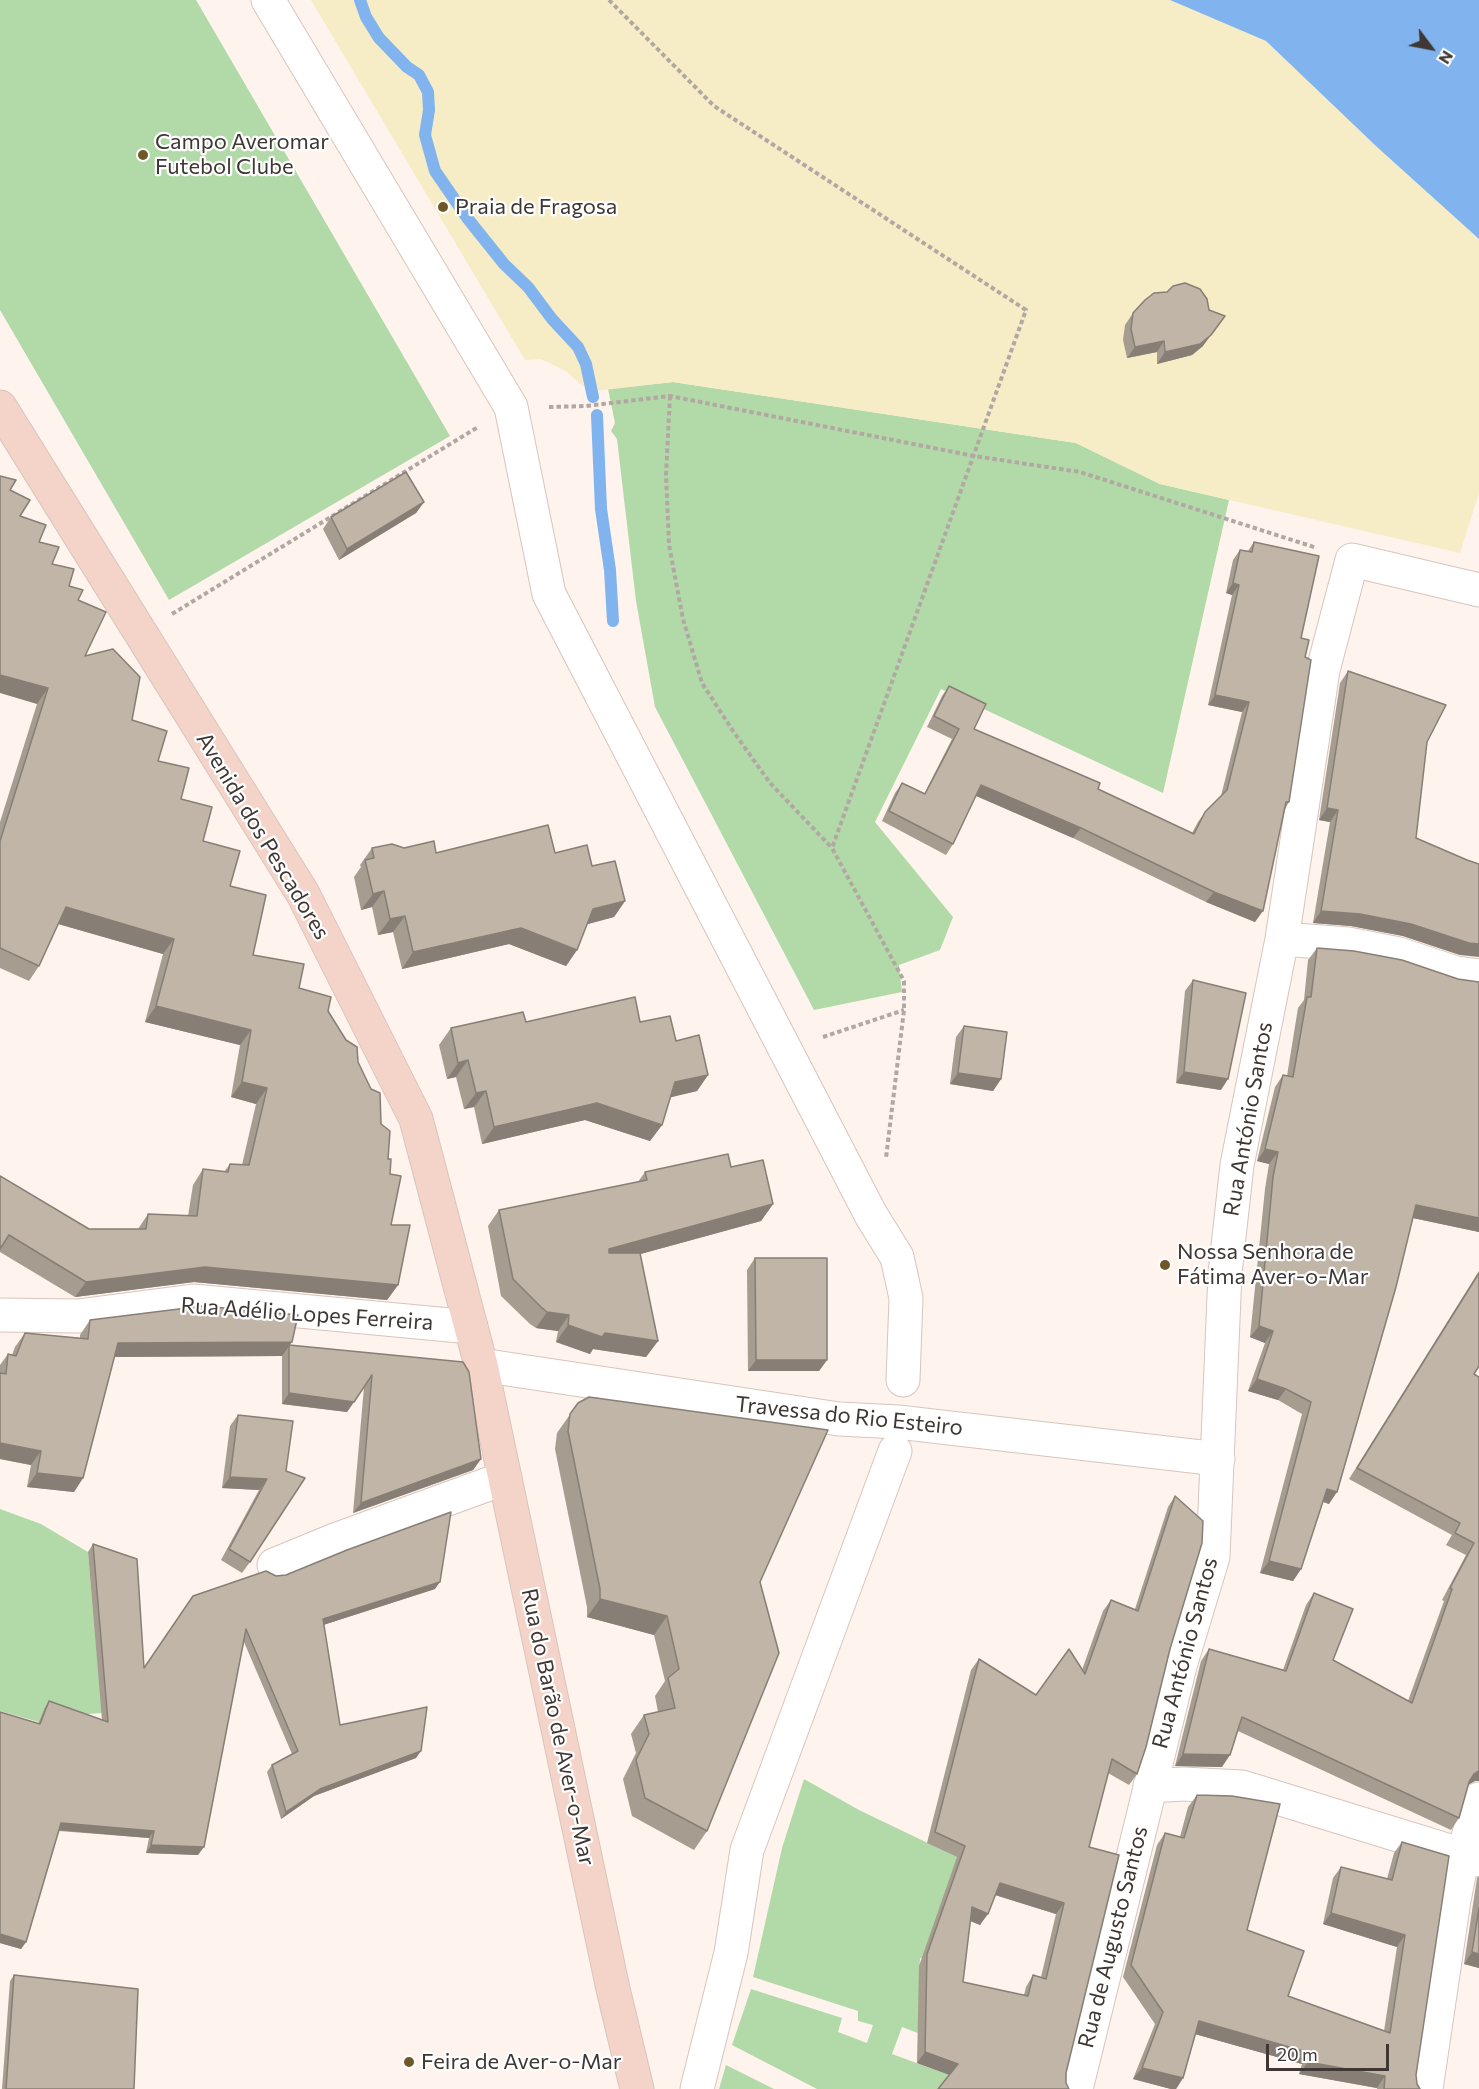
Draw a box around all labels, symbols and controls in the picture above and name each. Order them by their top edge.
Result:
north arrow [1401,18,1461,78]
text: N [1435,48,1458,68]
place label: Campo Averomar Futebol Clube [155,129,329,180]
marker: Campo Averomar Futebol Clube [136,148,150,162]
place label: Praia de Fragosa [455,194,617,220]
marker: Praia de Fragosa [436,200,450,214]
street label: Avenida dos Pescadores [191,728,335,944]
street label: Rua António Santos [1218,1020,1278,1218]
place label: Nossa Senhora de Fátima Aver-o-Mar [1177,1239,1369,1290]
marker: Nossa Senhora de Fátima Aver-o-Mar [1158,1258,1172,1272]
street label: Rua Adélio Lopes Ferreira [180,1292,434,1336]
street label: Travessa do Rio Esteiro [734,1391,964,1441]
street label: Rua António Santos [1147,1555,1223,1751]
street label: Rua do Barão de Aver-o-Mar [516,1586,600,1868]
street label: Rua de Augusto Santos [1073,1823,1153,2051]
scale bar [1269,2032,1392,2070]
text: 20 m [1277,2043,1318,2065]
place label: Feira de Aver-o-Mar [421,2049,622,2075]
marker: Feira de Aver-o-Mar [402,2055,416,2069]

